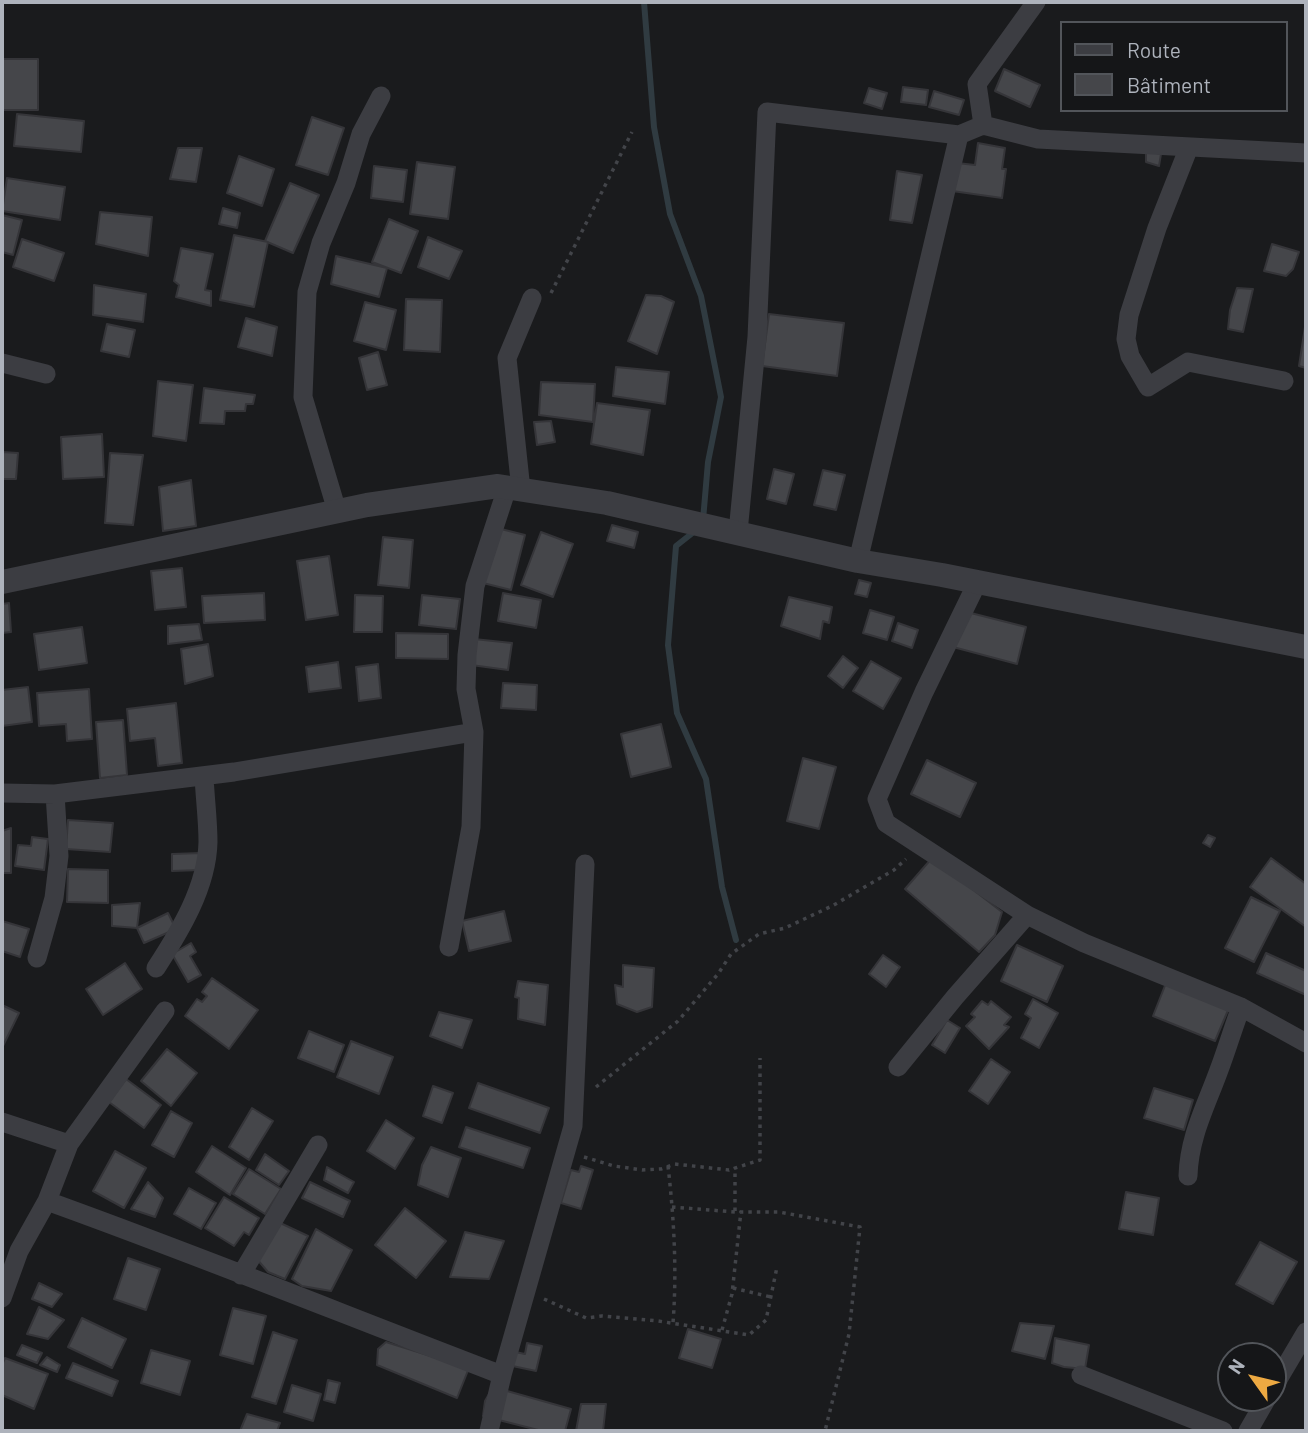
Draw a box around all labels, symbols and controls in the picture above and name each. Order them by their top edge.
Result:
legend [1060,21,1287,112]
text: Route [1127,37,1181,62]
text: Bâtiment [1127,72,1211,97]
north arrow [1217,1342,1287,1412]
text: N [1223,1354,1249,1378]

